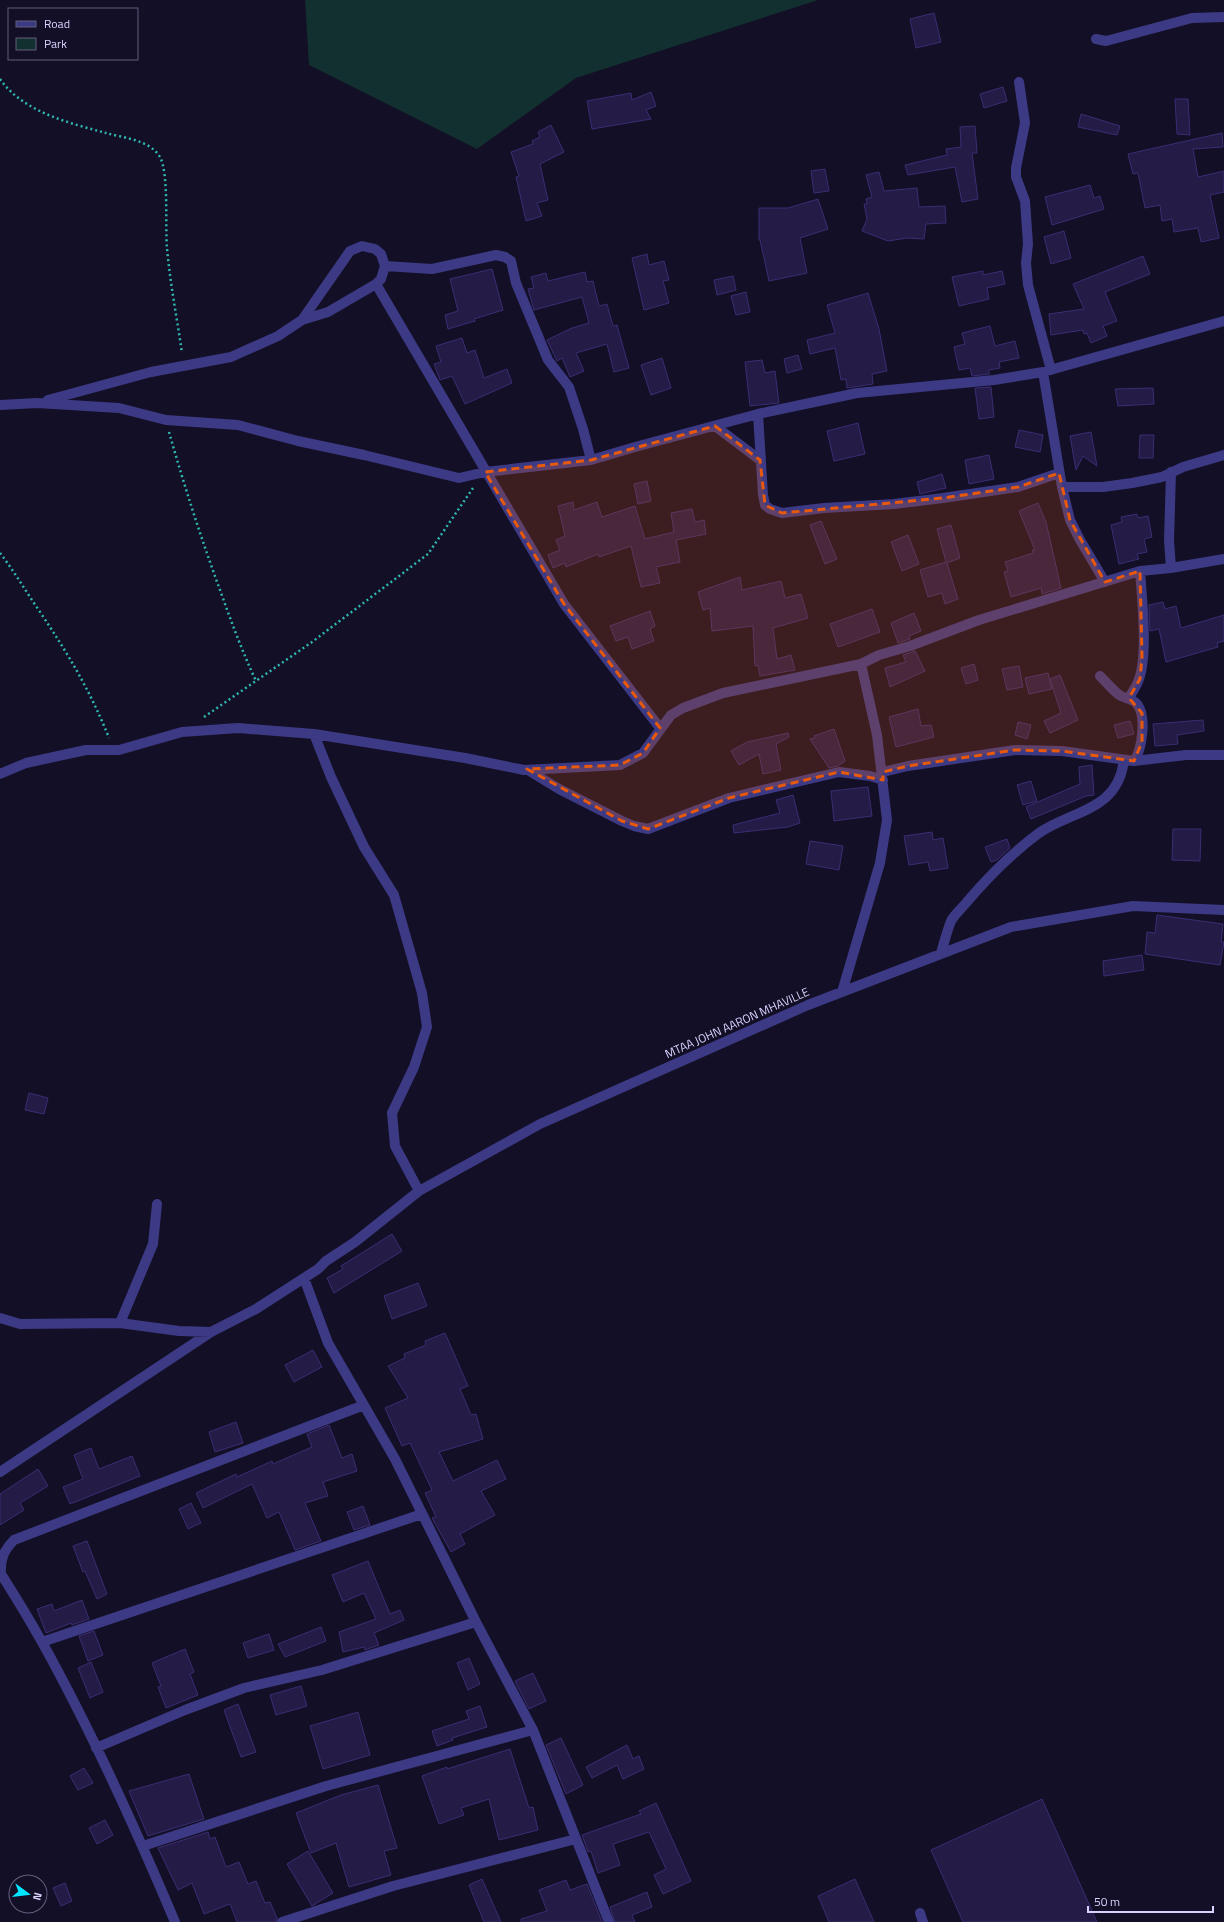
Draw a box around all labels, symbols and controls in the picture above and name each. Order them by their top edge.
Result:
legend [8,8,138,60]
text: Road [44,14,70,33]
text: Park [44,34,67,53]
street label: MTAA JOHN AARON MHAVILLE [661,982,812,1063]
north arrow [8,1874,48,1914]
scale bar [1088,1888,1213,1914]
text: N [29,1891,46,1902]
text: 50 m [1094,1892,1120,1911]

